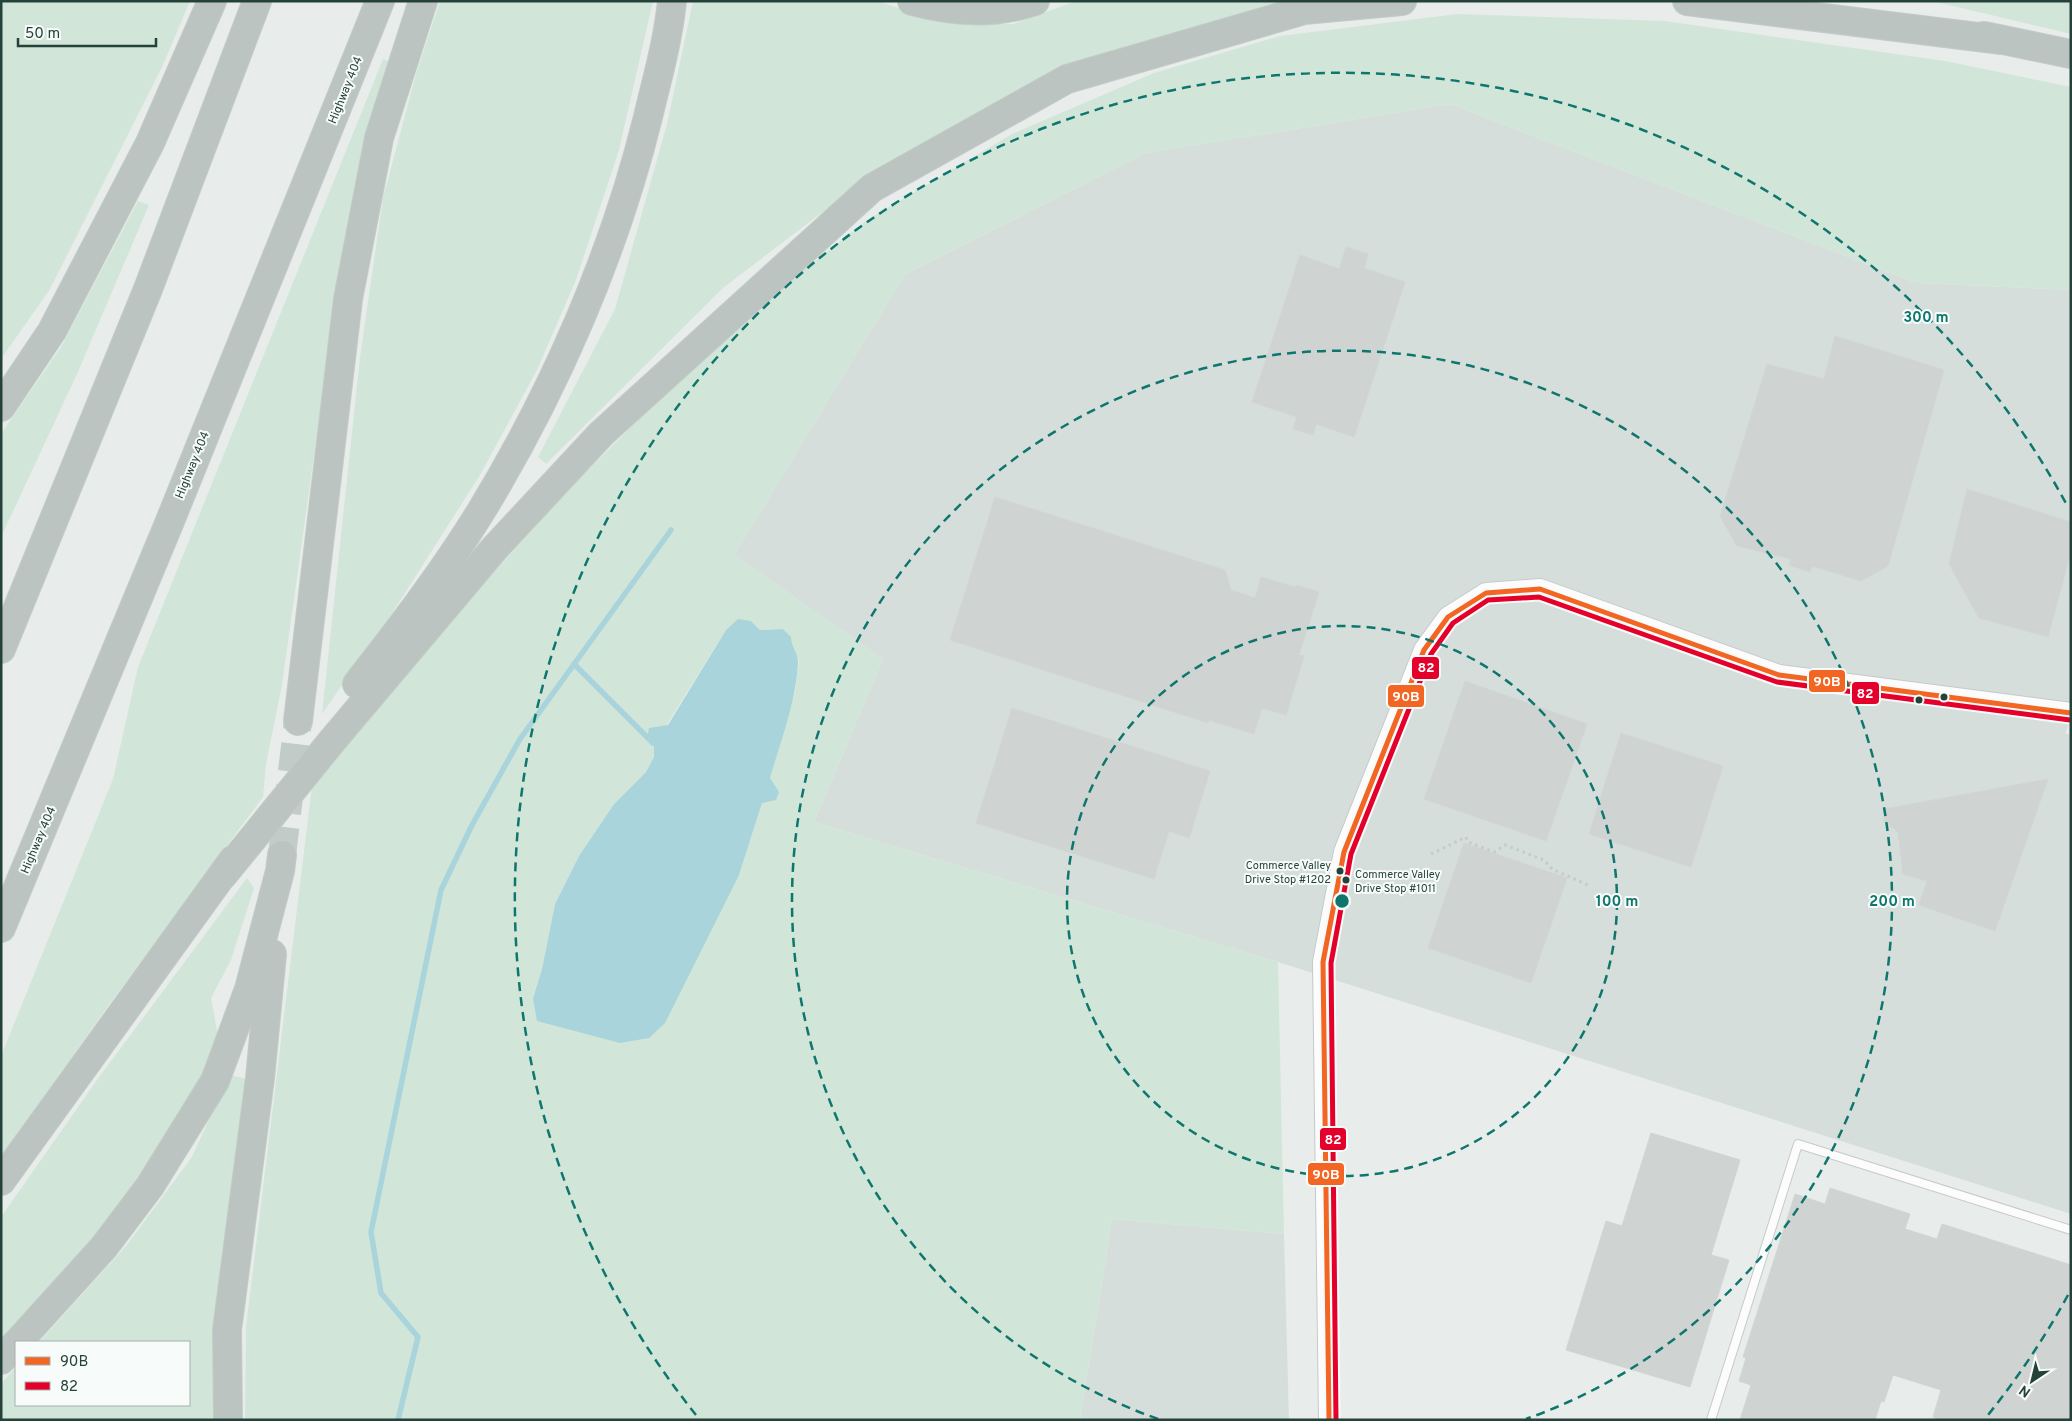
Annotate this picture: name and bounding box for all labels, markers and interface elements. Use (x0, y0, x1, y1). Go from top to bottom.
scale bar (18, 15, 155, 47)
text: 50 m (25, 25, 60, 44)
street label: Highway 404 (325, 54, 367, 126)
text: 300 m (1903, 309, 1949, 328)
street label: Highway 404 (172, 429, 214, 501)
line badge: 82 (1411, 656, 1440, 680)
text: 82 (1417, 660, 1435, 677)
line badge: 90B (1808, 669, 1846, 693)
text: 90B (1813, 674, 1841, 691)
line badge: 82 (1851, 681, 1880, 705)
line badge: 90B (1387, 684, 1425, 708)
text: 82 (1856, 686, 1874, 703)
text: 90B (1392, 689, 1420, 706)
unlabelled marker (1939, 692, 1949, 702)
unlabelled marker (1914, 695, 1924, 705)
street label: Highway 404 (18, 804, 60, 876)
place label: Commerce Valley Drive Stop #1202 (1245, 859, 1331, 887)
marker: Commerce Valley Drive Stop #1202 (1335, 866, 1345, 876)
place label: Commerce Valley Drive Stop #1011 (1355, 868, 1441, 896)
marker: Commerce Valley Drive Stop #1011 (1341, 875, 1351, 885)
centre of rings (1333, 892, 1351, 910)
text: 100 m (1596, 893, 1638, 912)
text: 200 m (1869, 893, 1915, 912)
line badge: 82 (1319, 1127, 1347, 1151)
text: 82 (1324, 1132, 1342, 1149)
line badge: 90B (1307, 1162, 1345, 1186)
text: 90B (1312, 1167, 1340, 1184)
legend (15, 1341, 190, 1406)
text: 90B (60, 1353, 88, 1372)
north arrow (2007, 1356, 2057, 1406)
text: 82 (60, 1378, 78, 1397)
text: N (2016, 1381, 2034, 1400)

